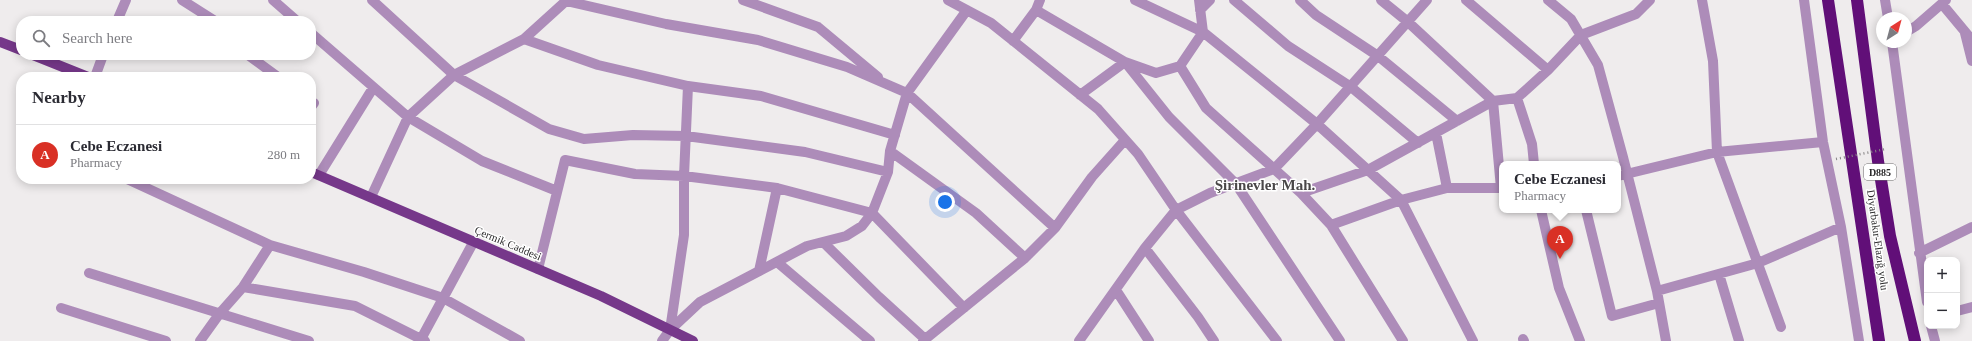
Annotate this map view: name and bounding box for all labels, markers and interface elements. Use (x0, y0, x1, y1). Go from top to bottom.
north arrow (1876, 12, 1912, 48)
search box (16, 16, 316, 60)
icon: search (30, 27, 52, 49)
text: Search here (62, 30, 132, 46)
text: Nearby (32, 88, 86, 107)
text: Cebe Eczanesi (70, 138, 162, 154)
text: A (40, 147, 50, 162)
text: 280 m (267, 147, 300, 162)
text: Pharmacy (70, 155, 122, 170)
popup (1499, 161, 1621, 213)
road number: D885 (1864, 164, 1896, 180)
text: Cebe Eczanesi (1514, 171, 1606, 187)
district label: Şirinevler Mah. (1215, 177, 1316, 193)
text: Pharmacy (1514, 188, 1566, 203)
street label: Diyarbakır-Elazığ yolu (1865, 189, 1891, 292)
your location (935, 192, 955, 212)
street label: Çermik Caddesi (473, 224, 543, 262)
pin: A (1547, 226, 1573, 259)
map controls (1924, 257, 1960, 329)
button: + (1924, 257, 1960, 293)
button: − (1924, 293, 1960, 329)

